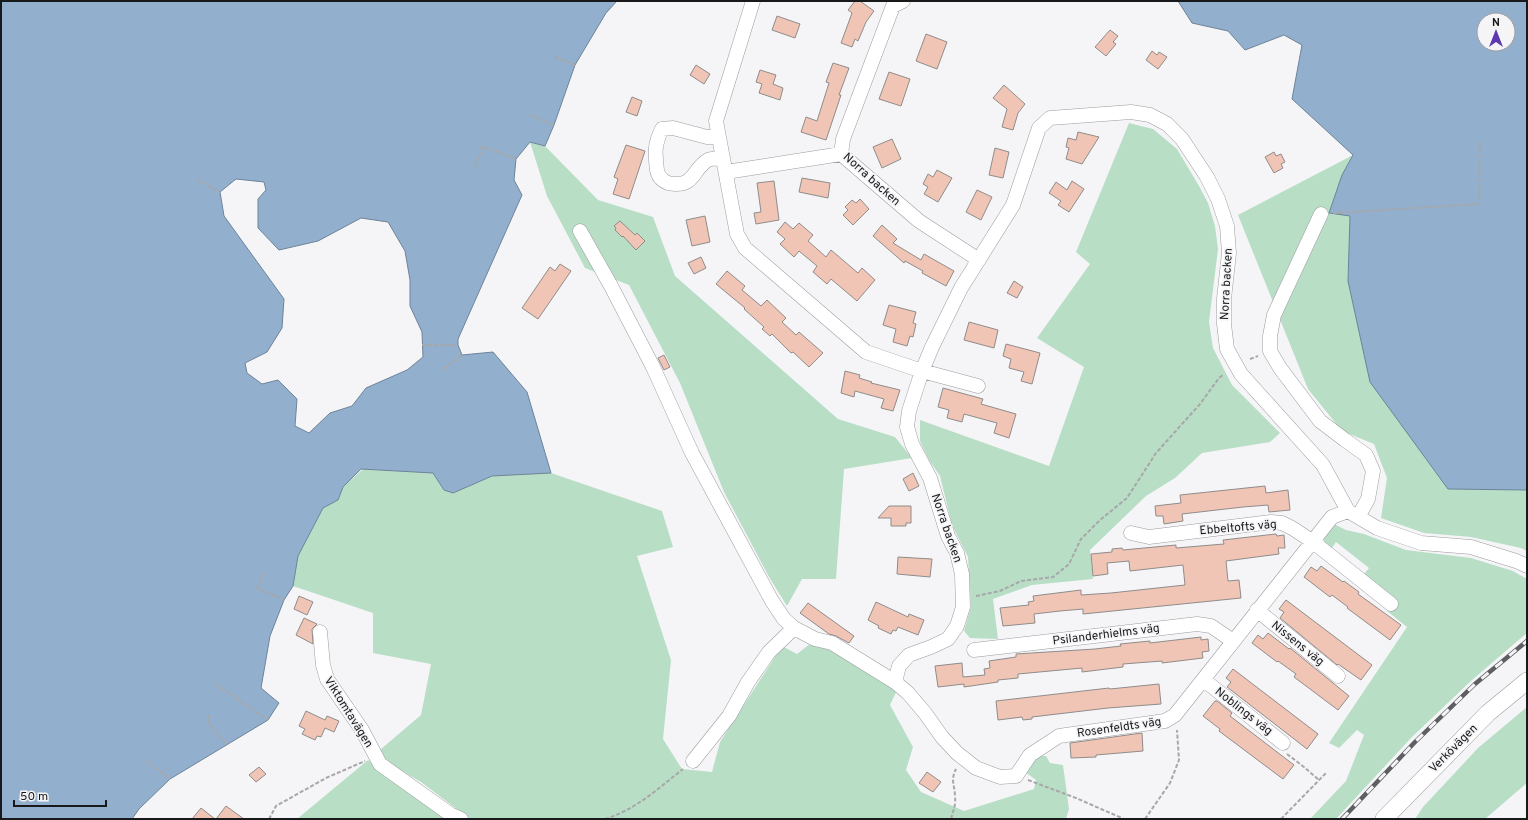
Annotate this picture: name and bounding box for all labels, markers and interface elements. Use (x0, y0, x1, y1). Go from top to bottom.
north arrow (1476, 12, 1516, 52)
text: N (1492, 16, 1500, 30)
street label: Norra backen (839, 150, 903, 210)
street label: Norra backen (1217, 248, 1237, 320)
street label: Norra backen (927, 492, 965, 565)
street label: Ebbeltofts väg (1199, 517, 1277, 539)
street label: Nissens väg (1268, 618, 1327, 670)
street label: Psilanderhielms väg (1052, 620, 1161, 649)
street label: Viktomtavägen (320, 674, 376, 751)
street label: Noblings väg (1211, 684, 1276, 739)
street label: Rosenfeldts väg (1076, 714, 1162, 742)
street label: Verkövägen (1426, 721, 1482, 777)
scale bar (14, 782, 106, 808)
text: 50 m (20, 789, 48, 805)

